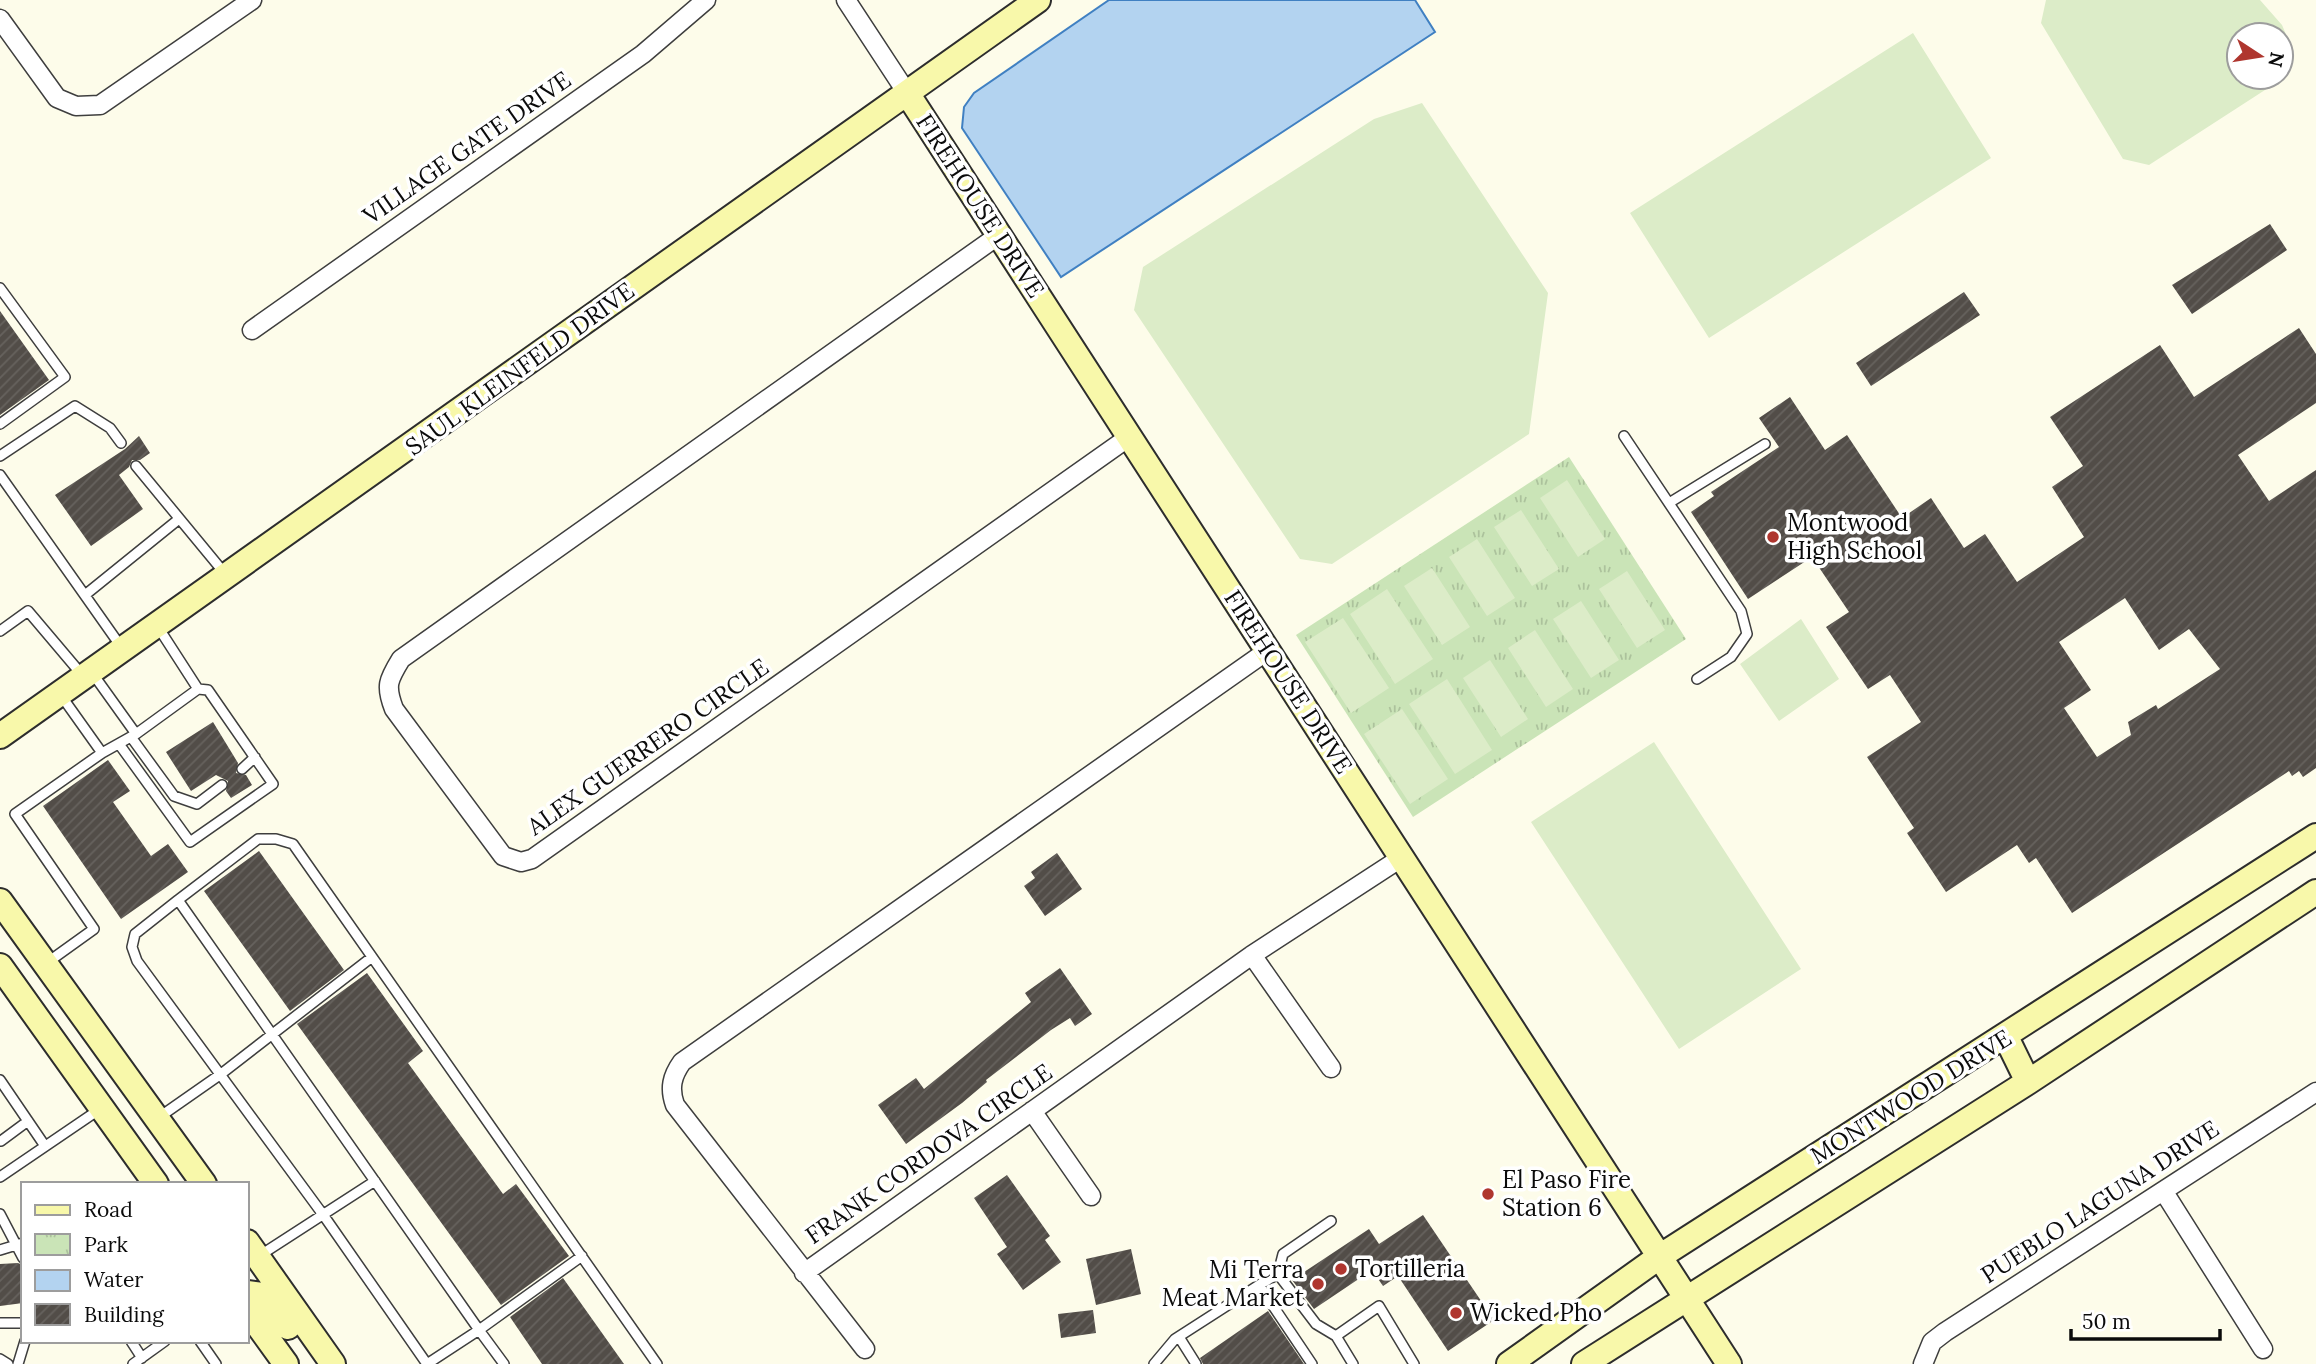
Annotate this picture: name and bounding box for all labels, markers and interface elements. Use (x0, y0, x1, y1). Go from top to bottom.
north arrow (2225, 21, 2295, 91)
text: N (2263, 50, 2290, 70)
street label: VILLAGE GATE DRIVE (356, 64, 577, 232)
street label: FIREHOUSE DRIVE (909, 108, 1051, 303)
street label: SAUL KLEINFELD DRIVE (399, 275, 640, 462)
place label: Montwood High School (1787, 507, 1922, 566)
marker: Montwood High School (1765, 529, 1781, 545)
street label: FIREHOUSE DRIVE (1217, 584, 1359, 779)
street label: ALEX GUERRERO CIRCLE (520, 651, 775, 842)
street label: MONTWOOD DRIVE (1804, 1022, 2017, 1171)
street label: FRANK CORDOVA CIRCLE (799, 1057, 1058, 1251)
street label: PUEBLO LAGUNA DRIVE (1975, 1113, 2225, 1290)
place label: El Paso Fire Station 6 (1502, 1164, 1631, 1223)
legend (21, 1182, 248, 1343)
marker: El Paso Fire Station 6 (1480, 1186, 1496, 1202)
text: Road (84, 1196, 133, 1223)
text: Park (84, 1231, 128, 1258)
place label: Tortilleria (1355, 1253, 1465, 1284)
place label: Mi Terra Meat Market (1162, 1254, 1305, 1313)
marker: Tortilleria (1333, 1261, 1349, 1277)
text: Water (84, 1266, 143, 1293)
marker: Mi Terra Meat Market (1310, 1276, 1326, 1292)
place label: Wicked Pho (1470, 1297, 1602, 1328)
scale bar (2071, 1298, 2220, 1342)
text: Building (84, 1301, 164, 1328)
marker: Wicked Pho (1448, 1305, 1464, 1321)
text: 50 m (2082, 1308, 2131, 1335)

